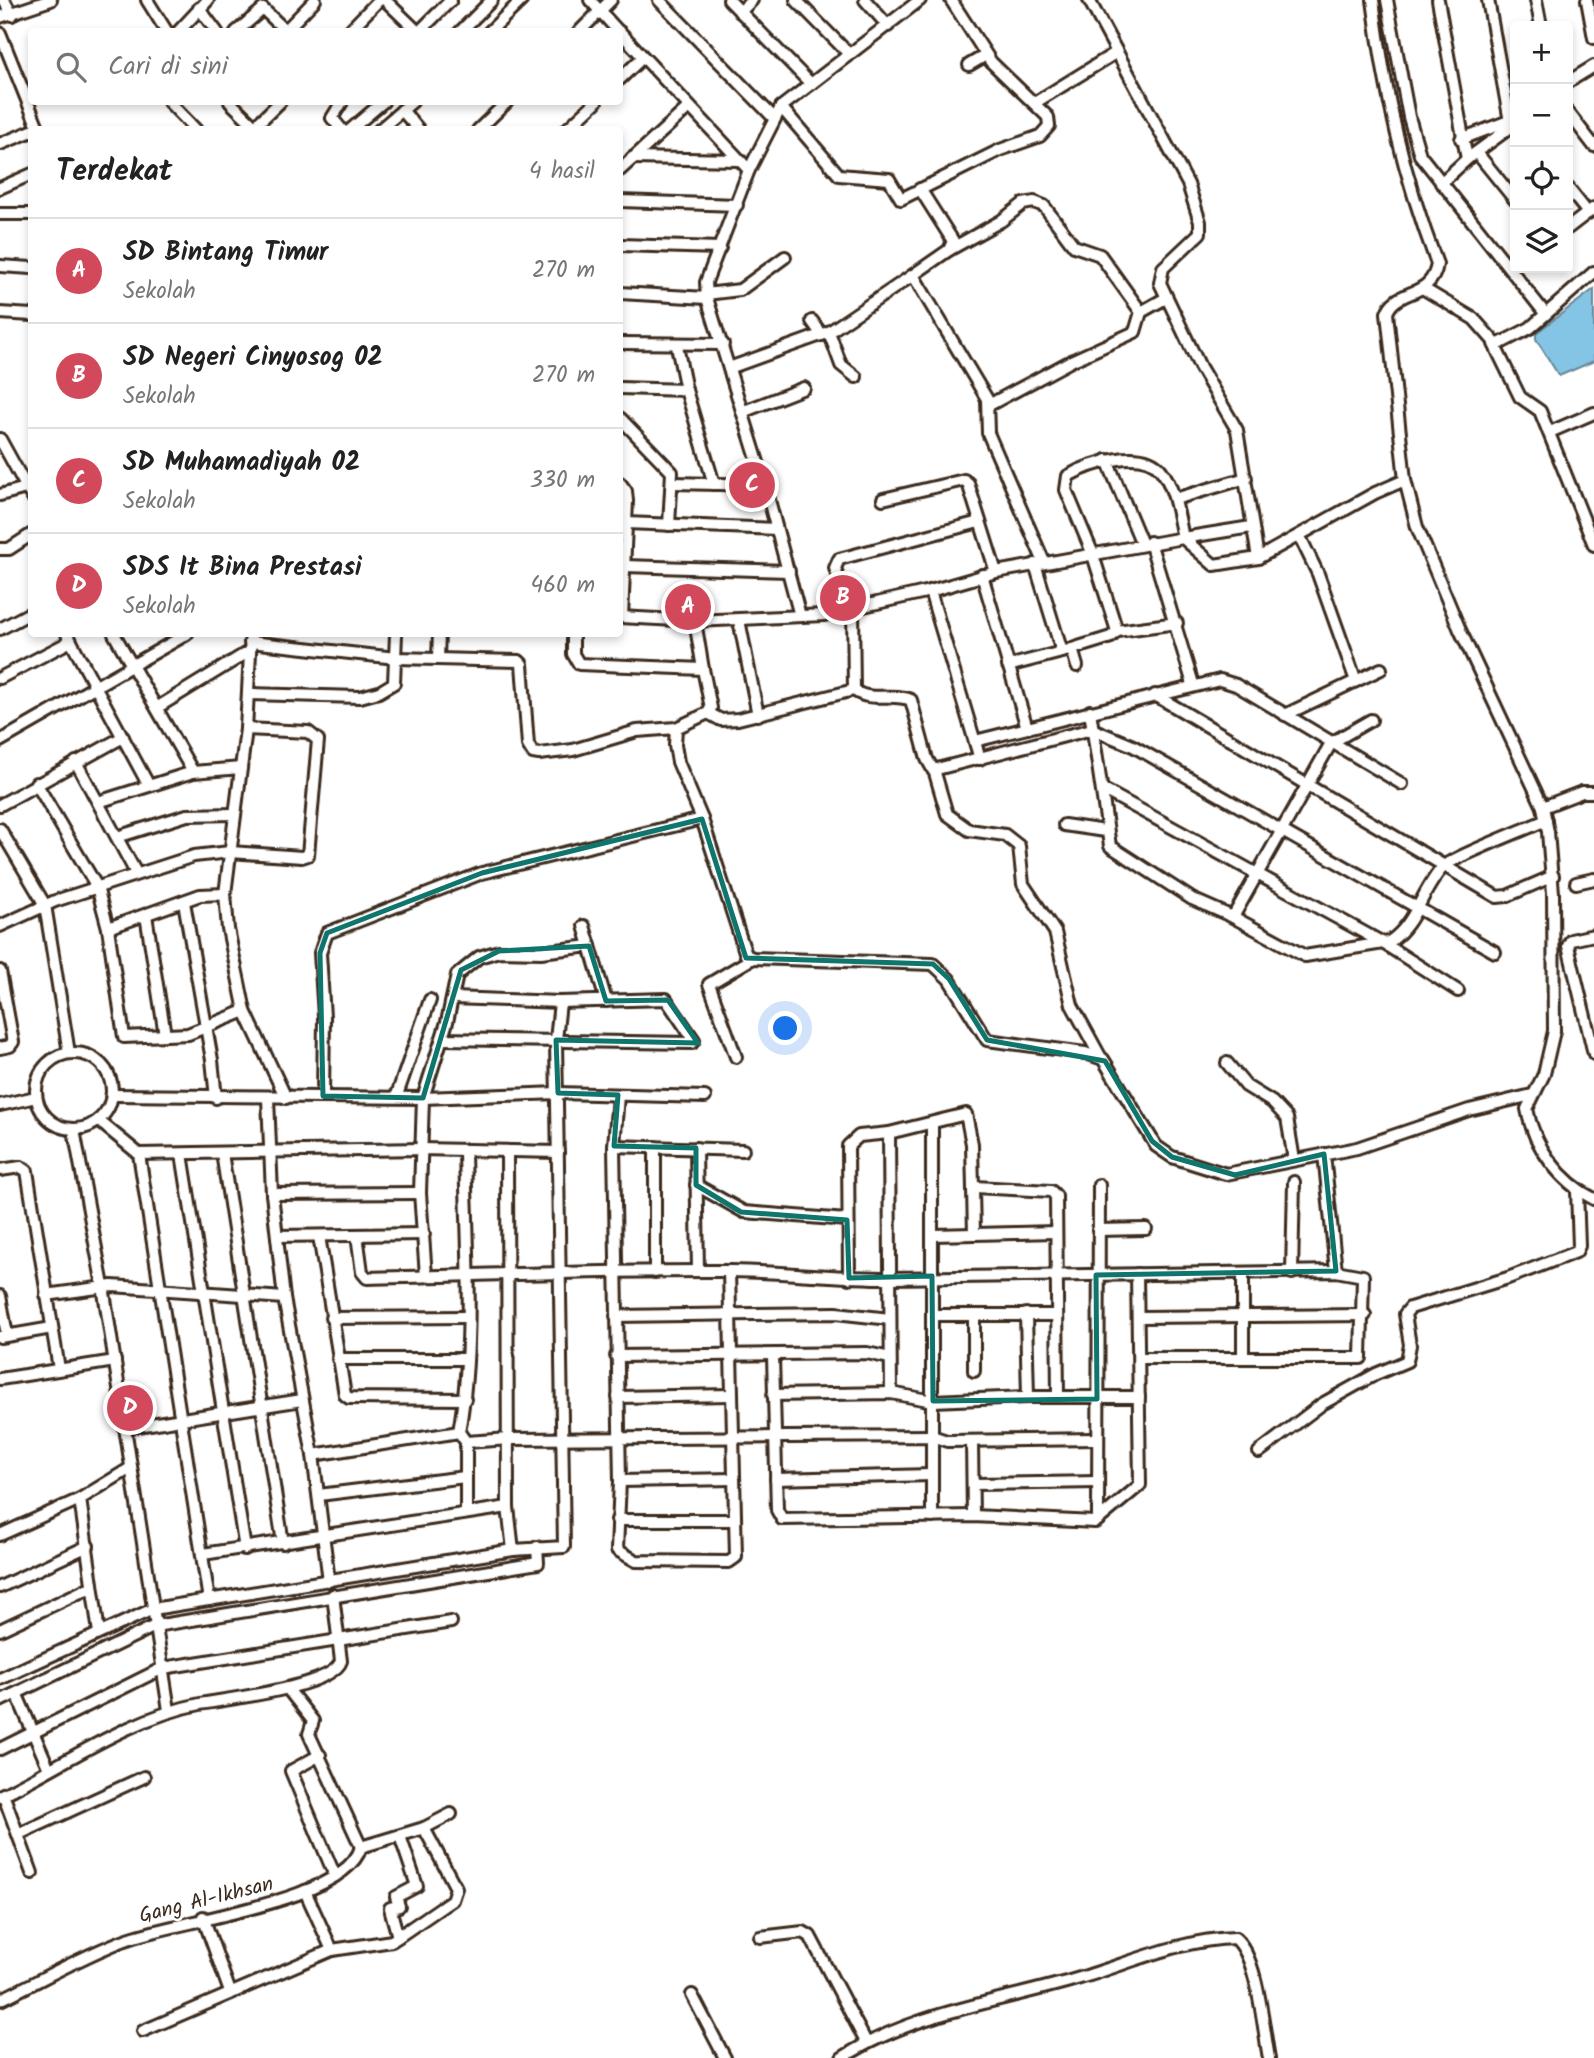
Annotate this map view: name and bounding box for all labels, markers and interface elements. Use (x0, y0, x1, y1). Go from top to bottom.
map controls (1510, 21, 1573, 273)
button: + (1510, 21, 1573, 84)
search box (28, 28, 623, 105)
text: Cari di sini (108, 46, 228, 88)
icon: search (52, 48, 90, 86)
button: − (1510, 84, 1573, 147)
button: locate (1510, 147, 1573, 210)
text: Terdekat (56, 148, 172, 196)
text: 4 hasil (529, 154, 595, 190)
button: layers (1510, 210, 1573, 273)
text: SD Bintang Timur (123, 232, 328, 274)
text: A (72, 253, 86, 289)
text: 270 m (532, 253, 595, 289)
text: Sekolah (123, 274, 196, 310)
text: SD Negeri Cinyosog 02 (123, 337, 383, 379)
text: B (72, 358, 86, 394)
text: 270 m (532, 358, 595, 394)
text: Sekolah (123, 379, 196, 415)
text: SD Muhamadiyah 02 (123, 442, 360, 484)
pin: C (729, 459, 775, 511)
text: C (72, 463, 86, 499)
text: 330 m (530, 463, 595, 499)
text: Sekolah (123, 484, 196, 520)
text: SDS It Bina Prestasi (123, 547, 362, 589)
text: D (71, 568, 87, 604)
text: 460 m (531, 568, 595, 604)
pin: B (820, 572, 866, 624)
pin: A (665, 581, 711, 633)
text: Sekolah (123, 589, 196, 625)
your location (768, 1011, 802, 1045)
pin: D (107, 1382, 153, 1434)
street label: Gang Al-Ikhsan (136, 1868, 277, 1933)

